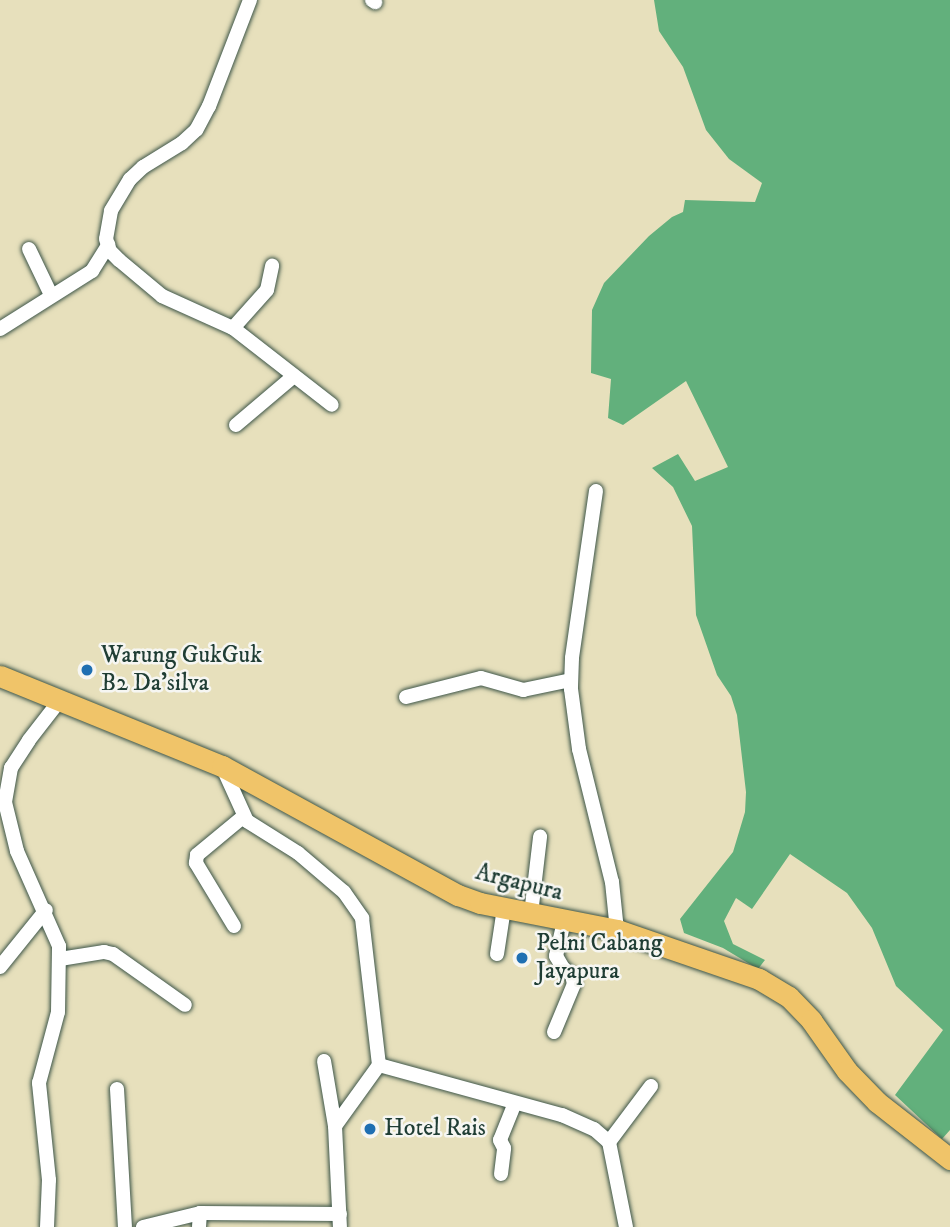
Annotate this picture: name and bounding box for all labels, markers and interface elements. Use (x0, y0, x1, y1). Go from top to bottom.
place label: Warung GukGuk B2 Da'silva (101, 642, 262, 698)
marker: Warung GukGuk B2 Da'silva (79, 662, 95, 678)
street label: Argapura (472, 858, 566, 908)
place label: Pelni Cabang Jayapura (536, 930, 662, 986)
marker: Pelni Cabang Jayapura (514, 950, 530, 966)
place label: Hotel Rais (384, 1115, 486, 1143)
marker: Hotel Rais (362, 1121, 378, 1137)

